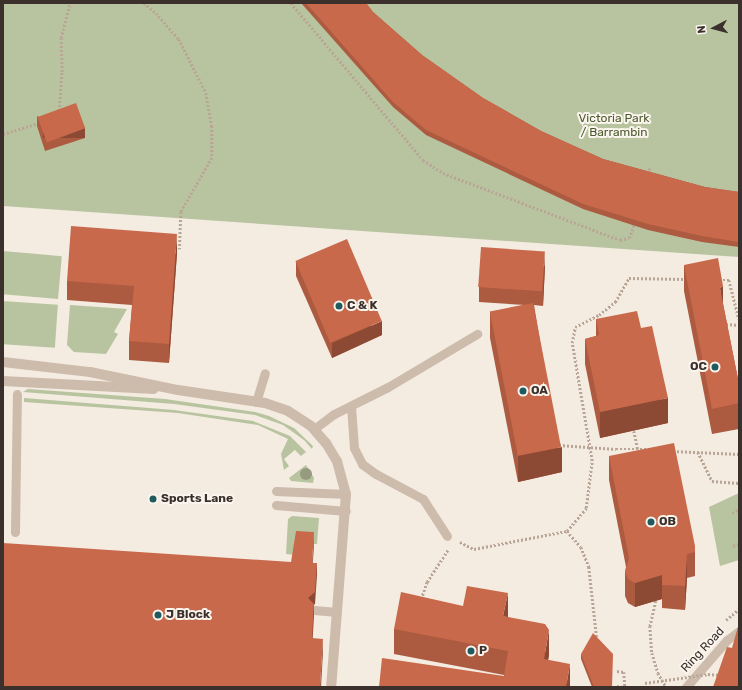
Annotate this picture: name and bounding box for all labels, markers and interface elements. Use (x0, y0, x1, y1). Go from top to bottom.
north arrow (694, 8, 734, 48)
text: N (695, 25, 708, 34)
park label: Victoria Park / Barrambin (579, 112, 649, 140)
place label: C & K (347, 299, 377, 313)
marker: C & K (334, 301, 344, 311)
place label: OC (690, 360, 707, 374)
marker: OC (710, 362, 720, 372)
place label: OA (531, 384, 548, 398)
marker: OA (518, 386, 528, 396)
place label: Sports Lane (161, 492, 233, 506)
marker: Sports Lane (148, 494, 158, 504)
place label: OB (659, 515, 676, 529)
marker: OB (646, 517, 656, 527)
place label: J Block (166, 608, 210, 622)
marker: J Block (153, 610, 163, 620)
street label: Ring Road (678, 624, 728, 676)
place label: P (479, 644, 487, 658)
marker: P (466, 646, 476, 656)

